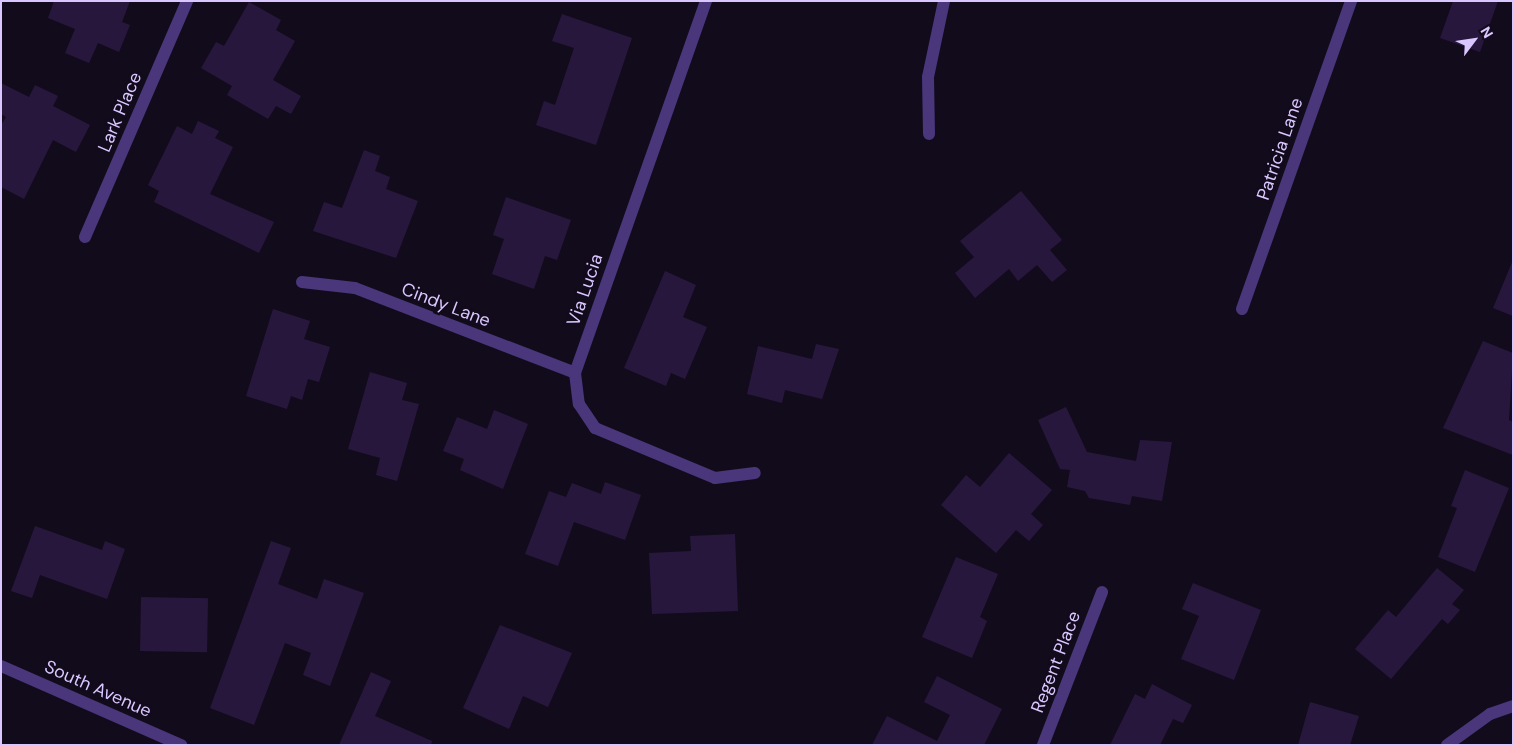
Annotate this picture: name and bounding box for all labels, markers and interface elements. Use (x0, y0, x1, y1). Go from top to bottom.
north arrow (1449, 15, 1499, 65)
text: N (1477, 23, 1497, 41)
street label: Lark Place (94, 69, 146, 155)
street label: Patricia Lane (1252, 95, 1308, 203)
street label: Via Lucia (563, 251, 607, 329)
street label: Cindy Lane (398, 278, 494, 332)
street label: Regent Place (1027, 608, 1085, 716)
street label: South Avenue (41, 656, 155, 722)

